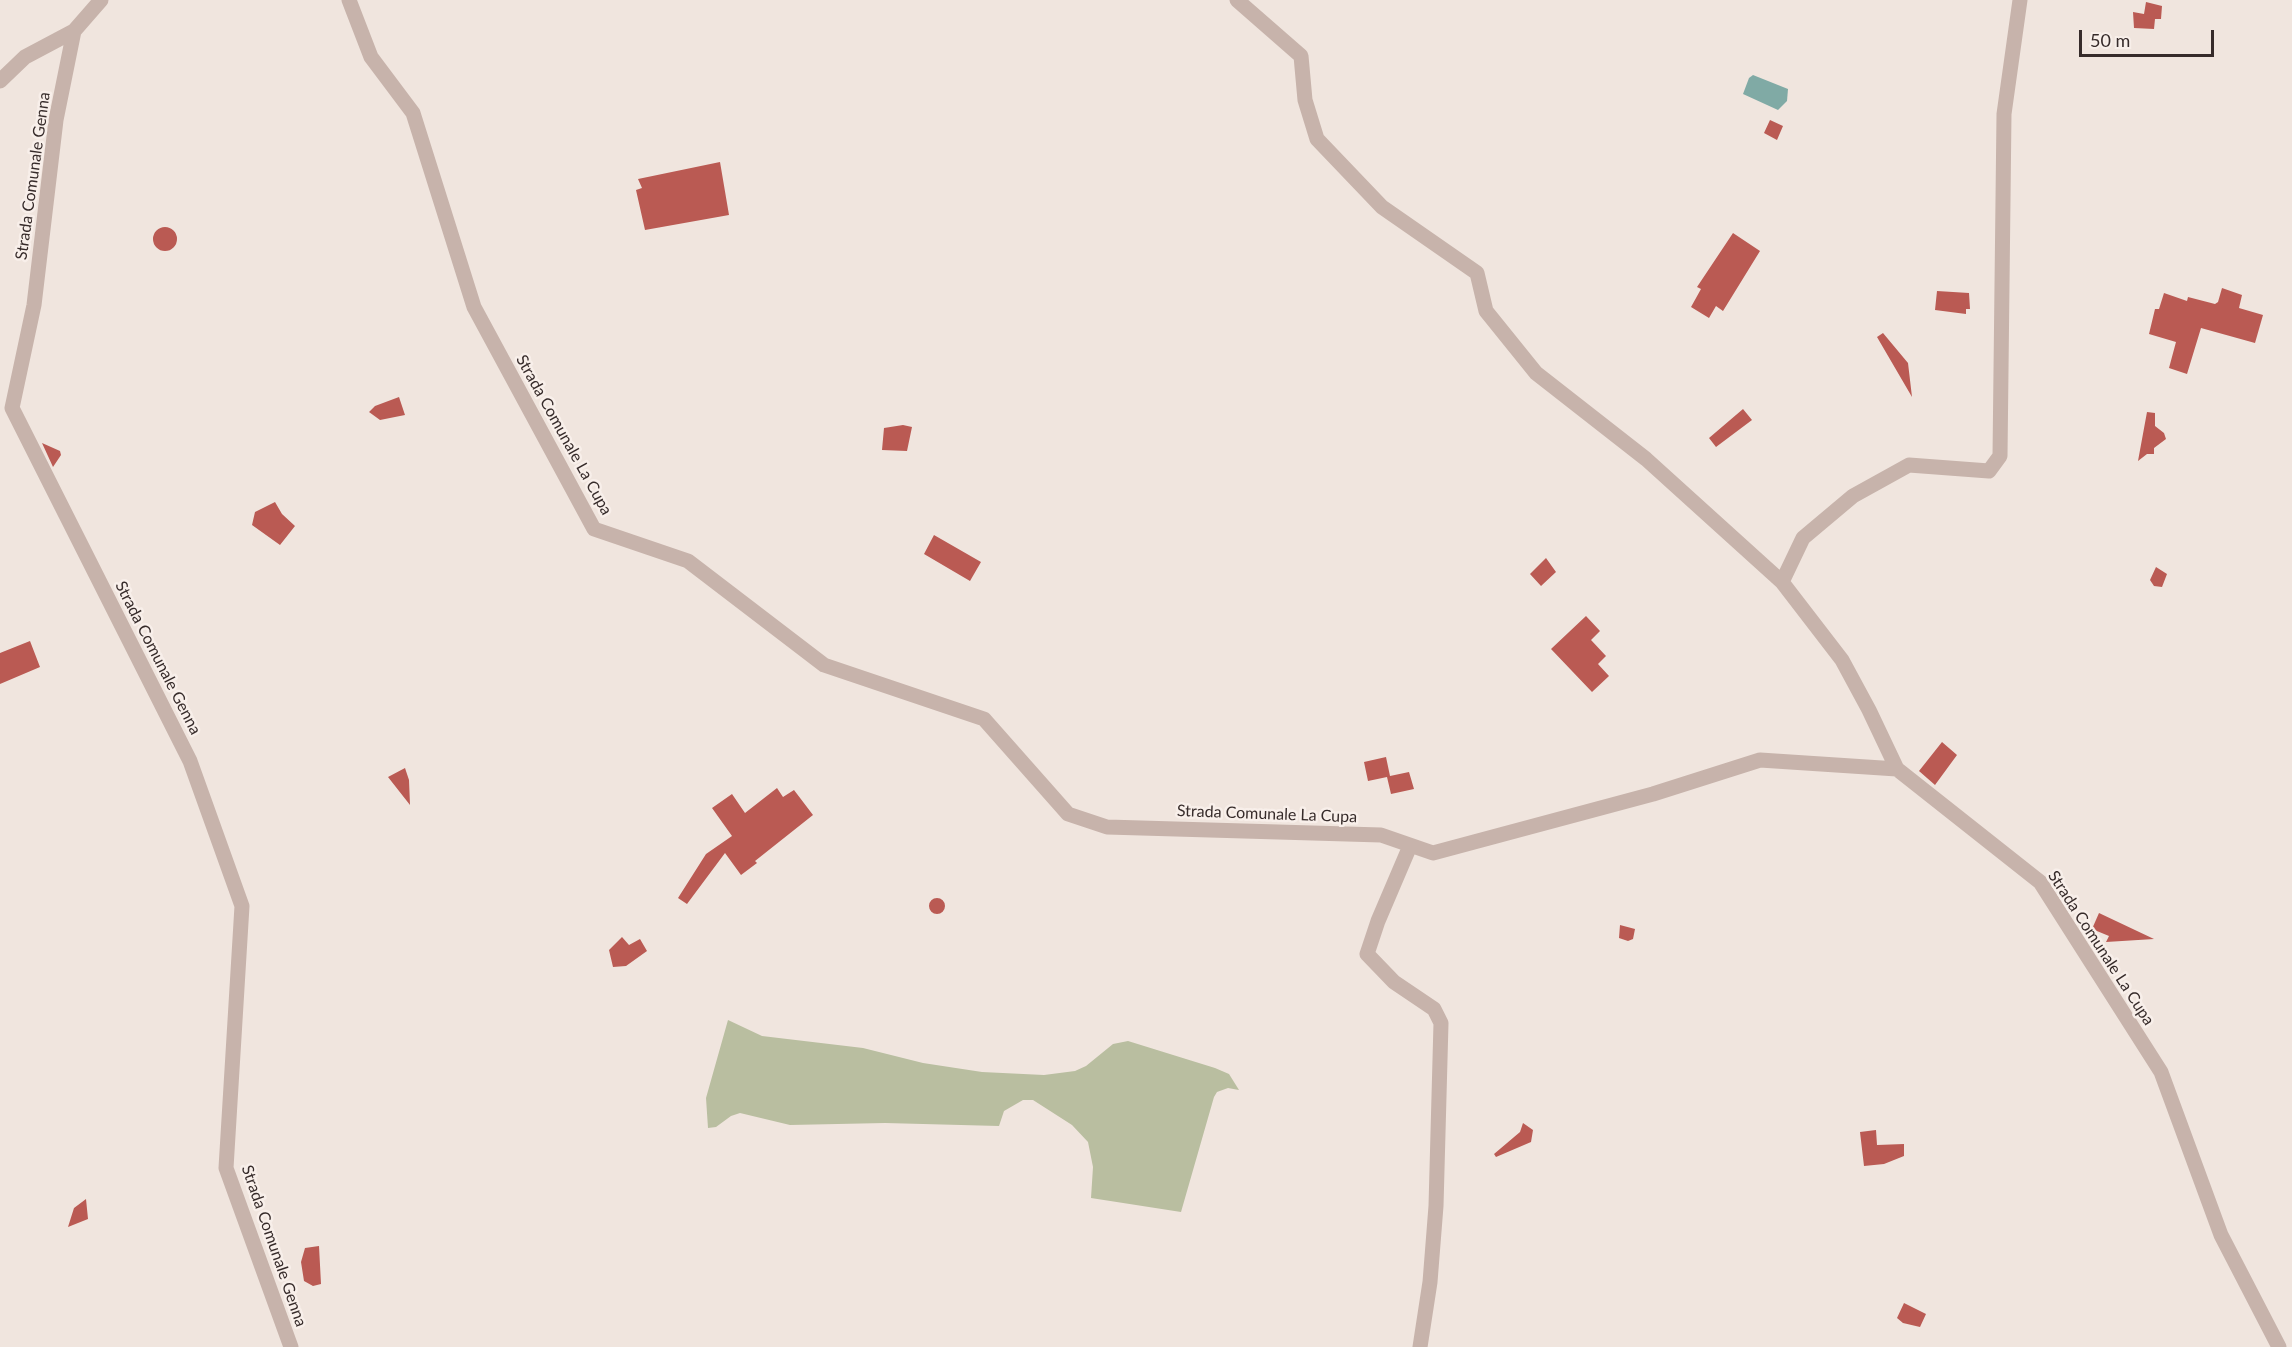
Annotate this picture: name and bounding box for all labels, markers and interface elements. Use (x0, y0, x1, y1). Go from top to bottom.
scale bar (2082, 18, 2217, 56)
text: 50 m (2090, 29, 2130, 51)
street label: Strada Comunale Genna (12, 91, 54, 261)
street label: Strada Comunale La Cupa (512, 352, 616, 518)
street label: Strada Comunale Genna (111, 578, 205, 738)
street label: Strada Comunale La Cupa (1177, 801, 1357, 827)
street label: Strada Comunale La Cupa (2044, 867, 2158, 1029)
street label: Strada Comunale Genna (237, 1163, 311, 1329)

